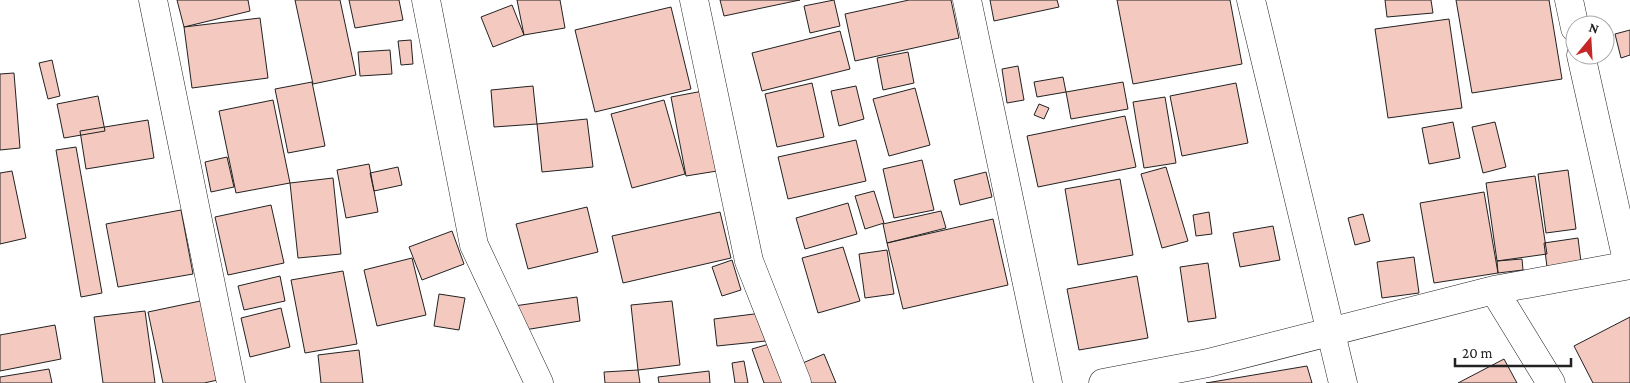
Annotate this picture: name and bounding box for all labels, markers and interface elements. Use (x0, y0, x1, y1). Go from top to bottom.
north arrow (1565, 15, 1615, 65)
text: N (1587, 19, 1601, 37)
scale bar (1455, 336, 1571, 368)
text: 20 m (1462, 345, 1493, 361)

